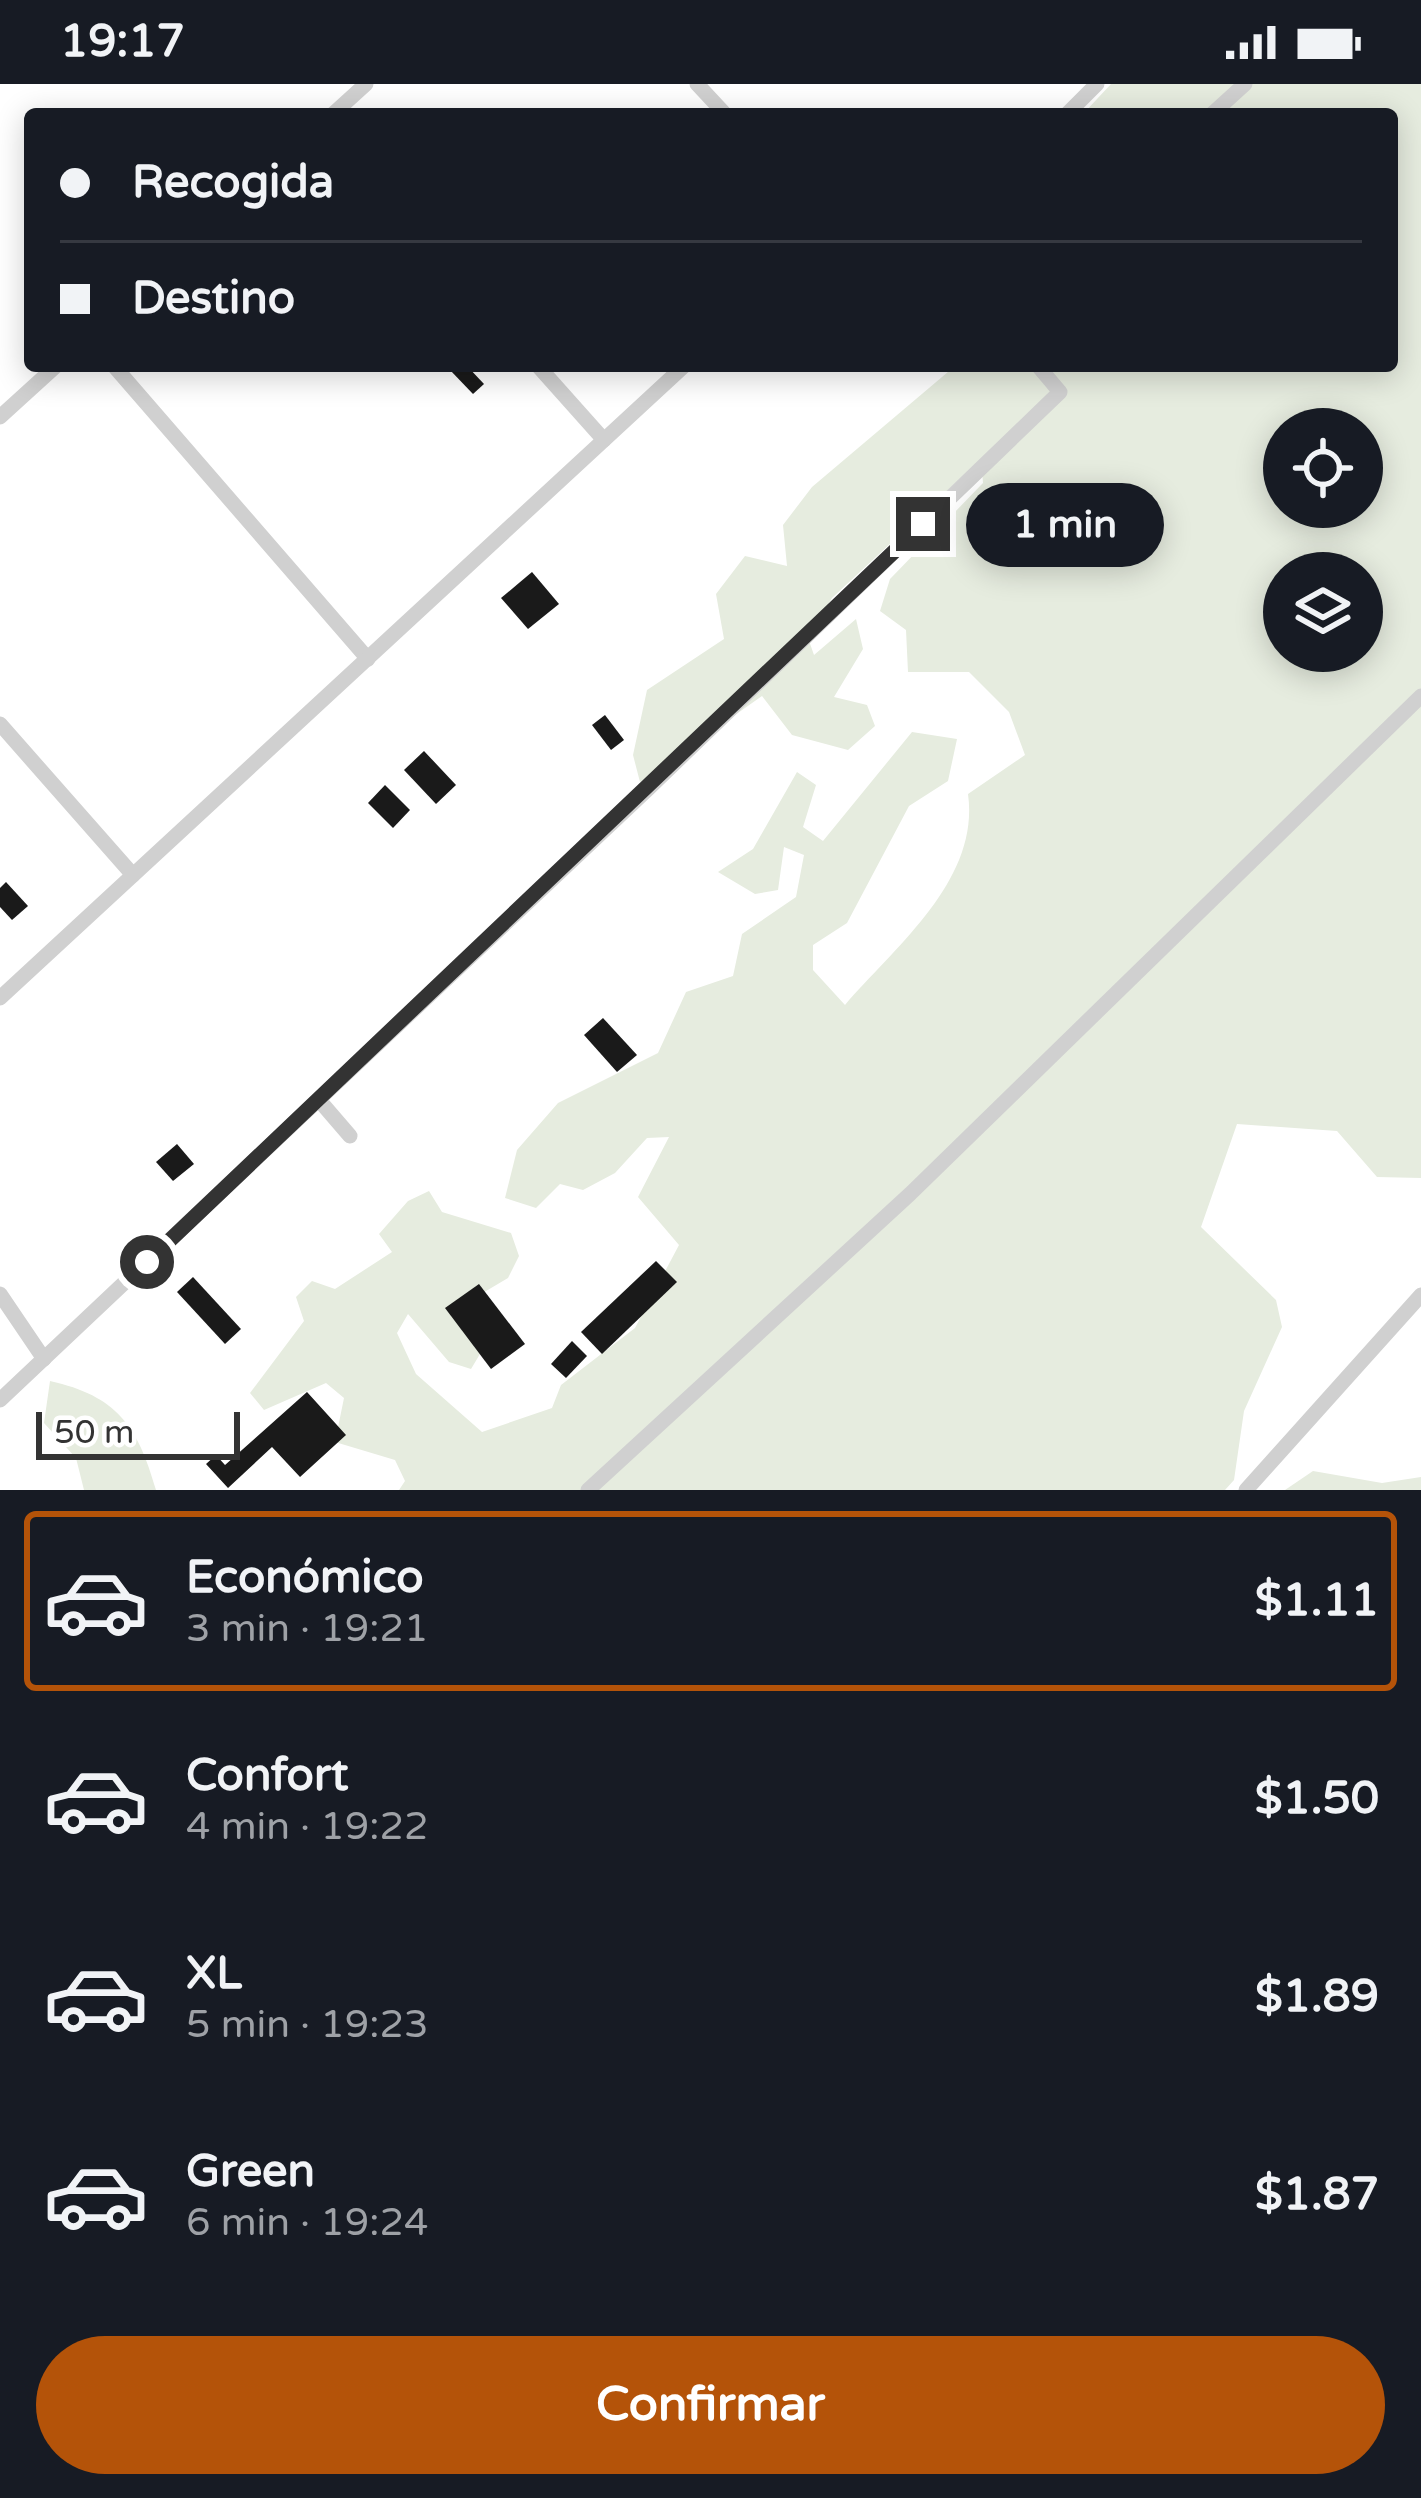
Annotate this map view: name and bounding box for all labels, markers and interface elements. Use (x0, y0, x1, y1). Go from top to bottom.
text: 19:17 (60, 15, 185, 69)
text: Recogida (132, 156, 334, 210)
text: Destino (132, 272, 295, 326)
map controls (1263, 408, 1383, 672)
button: locate (1263, 408, 1383, 528)
callout: 1 min (965, 482, 1163, 566)
route end (896, 497, 950, 551)
text: 1 min (1013, 501, 1117, 548)
button: layers (1263, 552, 1383, 672)
route start (120, 1235, 174, 1289)
scale bar (36, 1406, 240, 1459)
text: 50 m (54, 1413, 134, 1452)
icon: car (42, 1547, 150, 1655)
text: Económico (186, 1551, 424, 1605)
text: $1.11 (1255, 1574, 1379, 1628)
text: 3 min · 19:21 (186, 1605, 428, 1652)
icon: car (42, 1745, 150, 1853)
text: Confort (186, 1749, 348, 1803)
text: $1.50 (1255, 1772, 1379, 1826)
text: 4 min · 19:22 (186, 1803, 428, 1850)
icon: car (42, 1943, 150, 2051)
text: XL (186, 1947, 242, 2001)
text: $1.89 (1255, 1970, 1379, 2024)
text: 5 min · 19:23 (186, 2001, 428, 2048)
icon: car (42, 2141, 150, 2249)
text: Green (186, 2145, 315, 2199)
text: $1.87 (1255, 2168, 1379, 2222)
text: 6 min · 19:24 (186, 2199, 428, 2246)
button: Confirmar (36, 2336, 1385, 2474)

